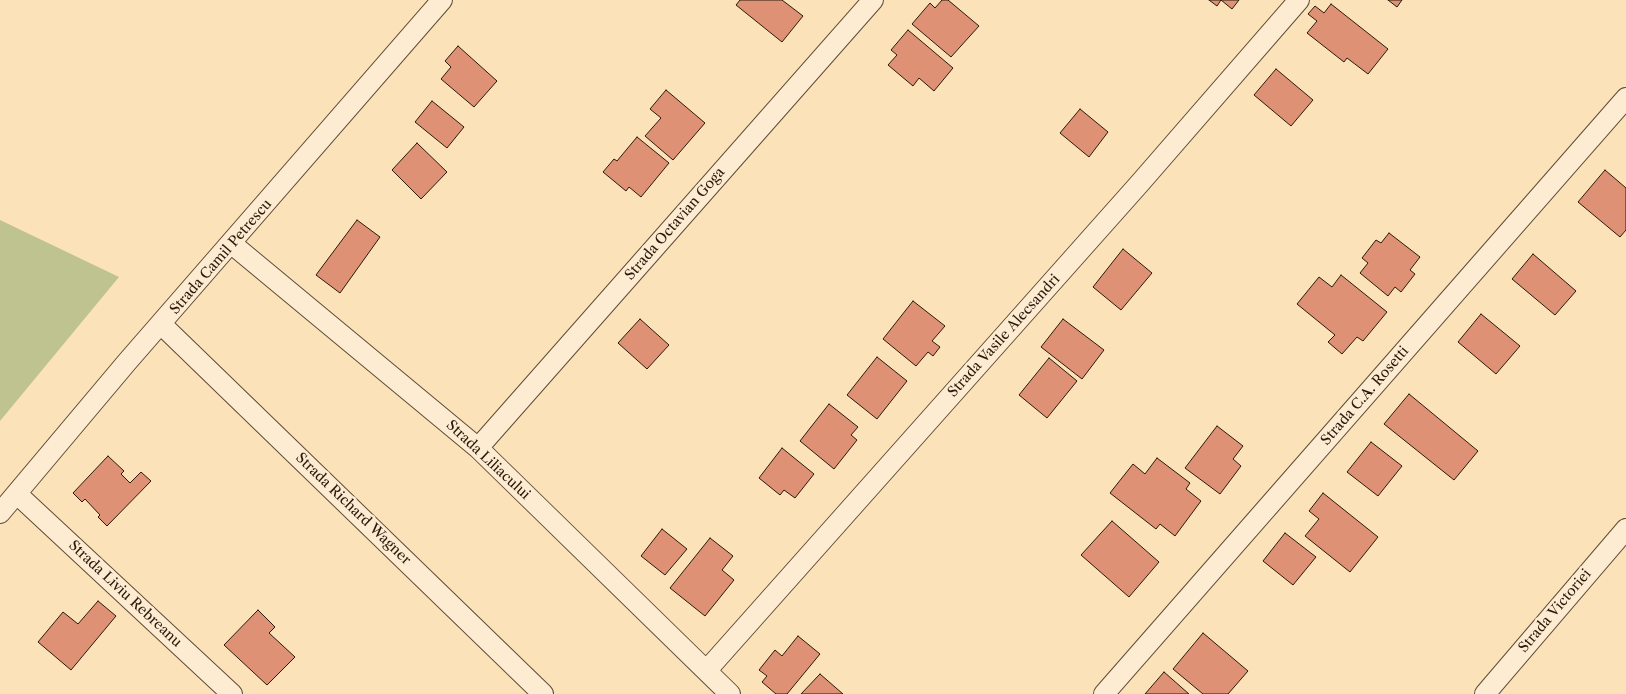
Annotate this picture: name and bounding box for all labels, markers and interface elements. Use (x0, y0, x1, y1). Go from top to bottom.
street label: Strada Octavian Goga (622, 164, 728, 284)
street label: Strada Camil Petrescu (166, 196, 276, 318)
street label: Strada Vasile Alecsandri (945, 271, 1063, 401)
street label: Strada C.A. Rosetti (1318, 343, 1412, 449)
street label: Strada Liliacului (443, 417, 533, 503)
street label: Strada Richard Wagner (292, 450, 414, 568)
street label: Strada Liviu Rebreanu (65, 537, 185, 651)
street label: Strada Victoriei (1515, 566, 1595, 656)

